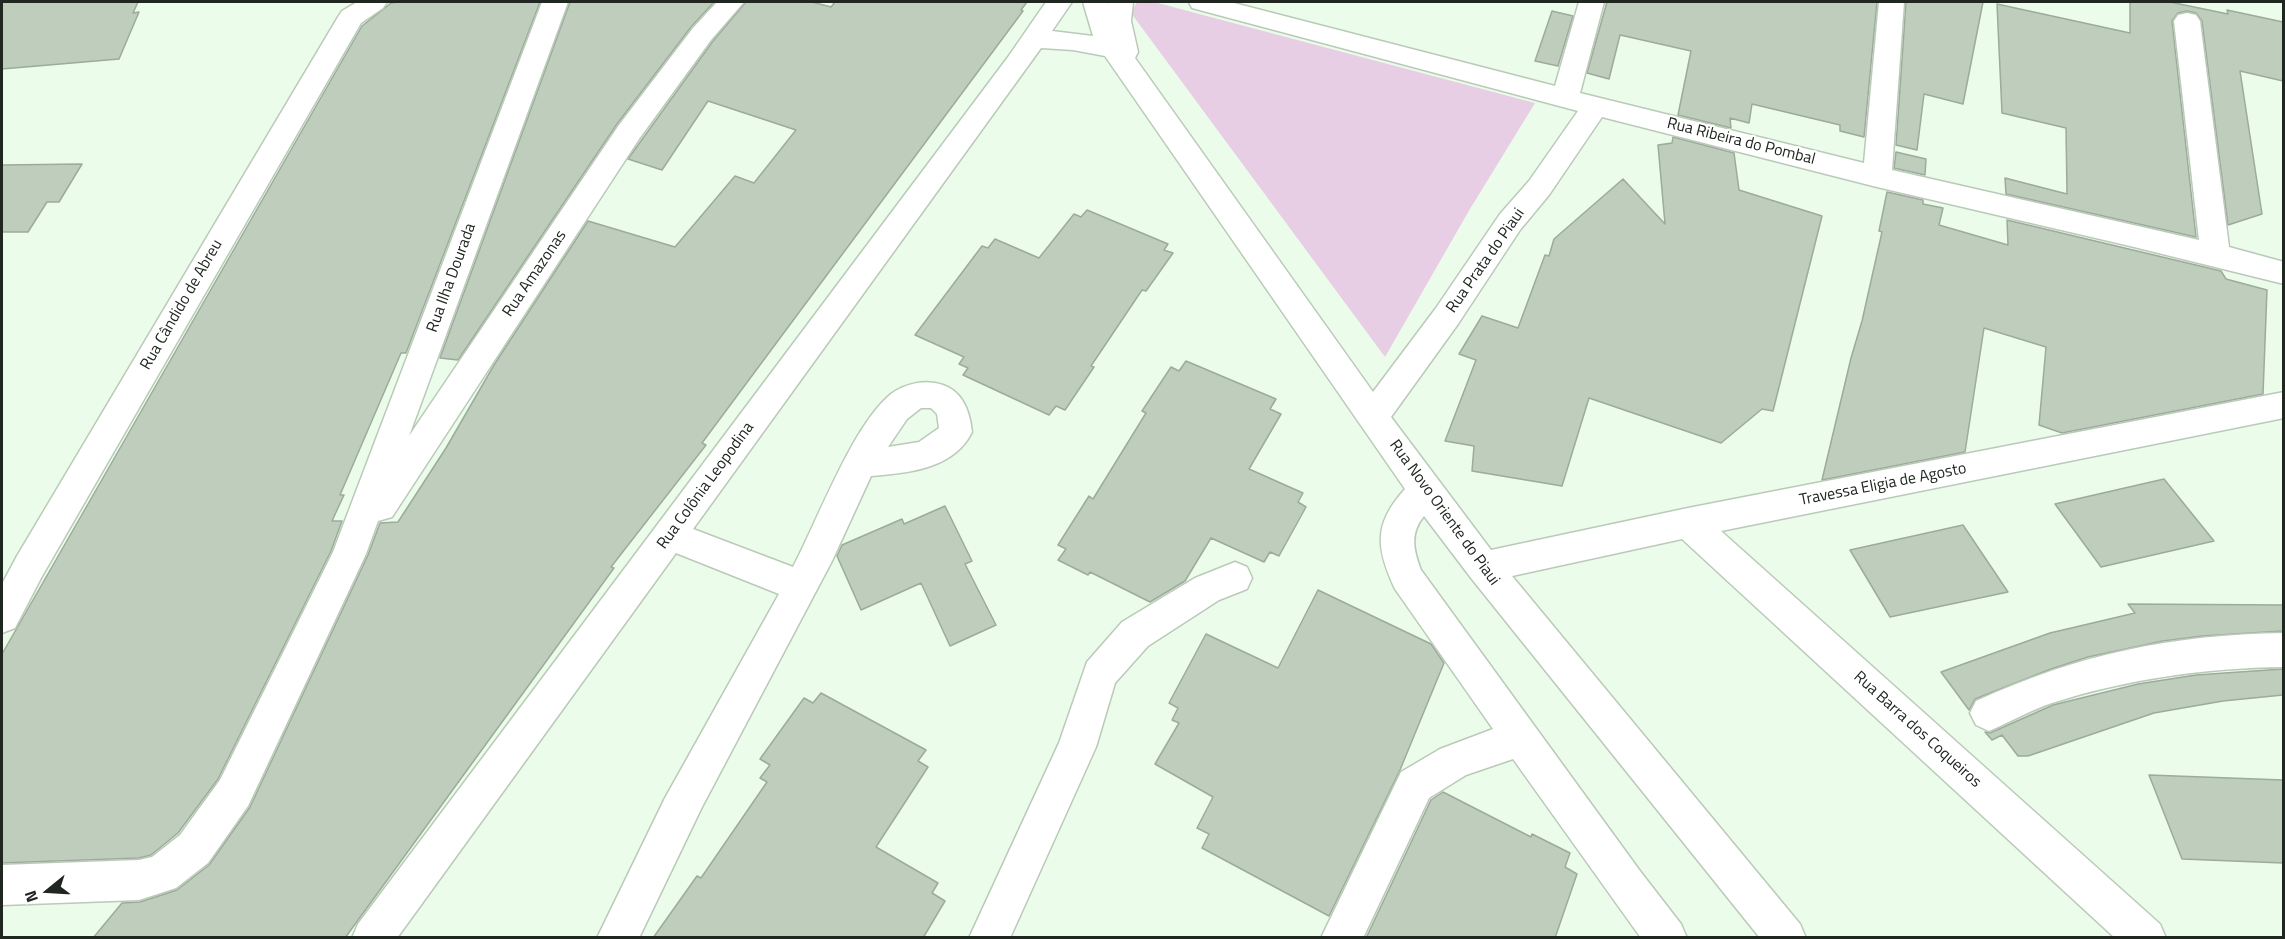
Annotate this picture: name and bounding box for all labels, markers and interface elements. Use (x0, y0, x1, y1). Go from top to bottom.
street label: Rua Ribeira do Pombal (1665, 114, 1817, 170)
street label: Rua Prata do Piaui (1443, 205, 1529, 317)
street label: Rua Ilha Dourada (423, 221, 481, 335)
street label: Rua Amazonas (499, 227, 571, 321)
street label: Rua Cândido de Abreu (137, 236, 227, 374)
street label: Rua Colônia Leopodina (654, 419, 758, 553)
street label: Rua Novo Oriente do Piaui (1385, 436, 1503, 590)
street label: Travessa Eligia de Agosto (1798, 459, 1968, 511)
street label: Rua Barra dos Coqueiros (1849, 668, 1985, 792)
north arrow (18, 861, 78, 921)
text: N (18, 888, 44, 906)

